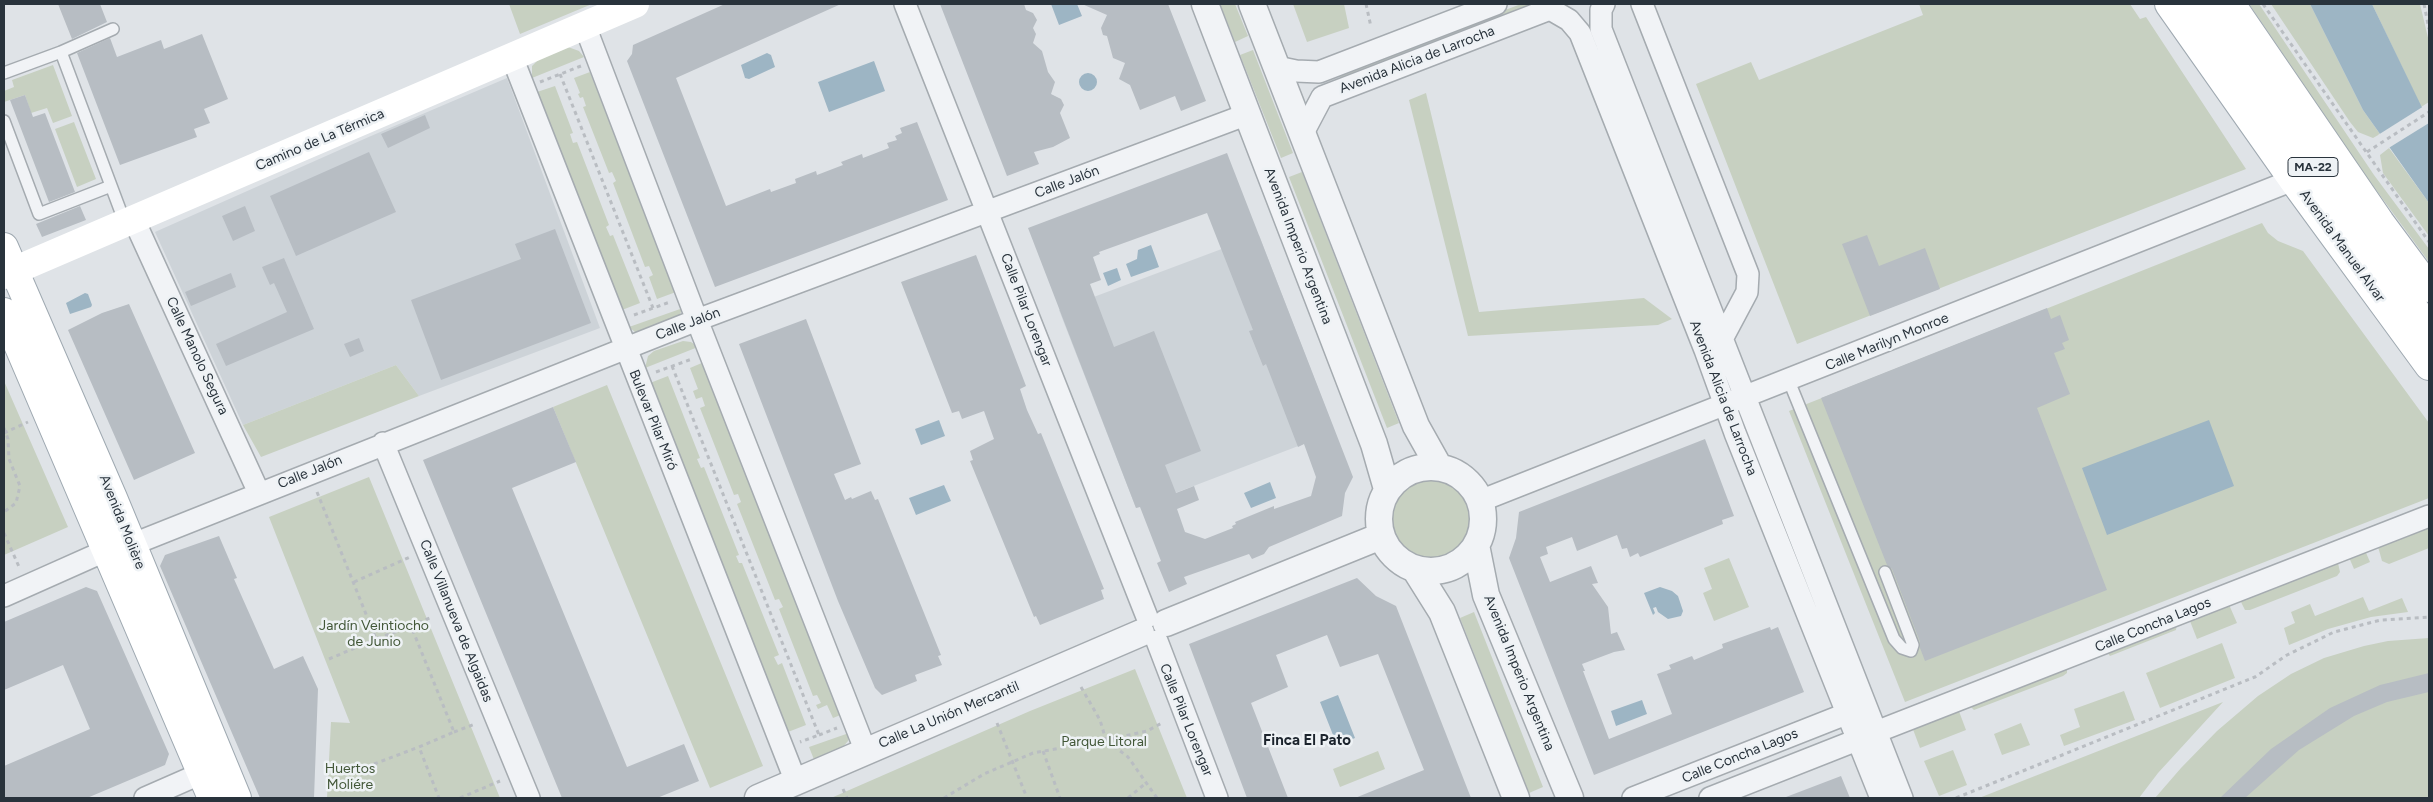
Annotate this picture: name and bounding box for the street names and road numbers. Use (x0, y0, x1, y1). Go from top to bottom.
street label: Avenida Alicia de Larrocha (1337, 23, 1497, 97)
street label: Camino de La Térmica (253, 105, 387, 175)
road number: MA-22 (2288, 158, 2338, 176)
street label: Calle Jalón (1032, 162, 1102, 202)
street label: Avenida Imperio Argentina (1260, 165, 1336, 327)
street label: Avenida Manuel Alvar (2296, 187, 2388, 305)
street label: Calle Pilar Lorengar (997, 251, 1055, 369)
street label: Calle Manolo Segura (162, 294, 232, 418)
street label: Calle Jalón (653, 304, 723, 344)
street label: Calle Marilyn Monroe (1823, 310, 1951, 374)
street label: Avenida Alicia de Larrocha (1686, 318, 1760, 478)
street label: Bulevar Pilar Miró (625, 367, 681, 473)
street label: Calle Jalón (275, 452, 345, 492)
street label: Avenida Molière (95, 472, 149, 572)
street label: Calle Villanueva de Algaidas (416, 537, 496, 705)
street label: Avenida Imperio Argentina (1480, 593, 1558, 753)
street label: Calle Concha Lagos (2092, 594, 2214, 656)
street label: Calle Pilar Lorengar (1156, 661, 1216, 779)
street label: Calle La Unión Mercantil (876, 678, 1022, 752)
street label: Calle Concha Lagos (1679, 725, 1801, 787)

